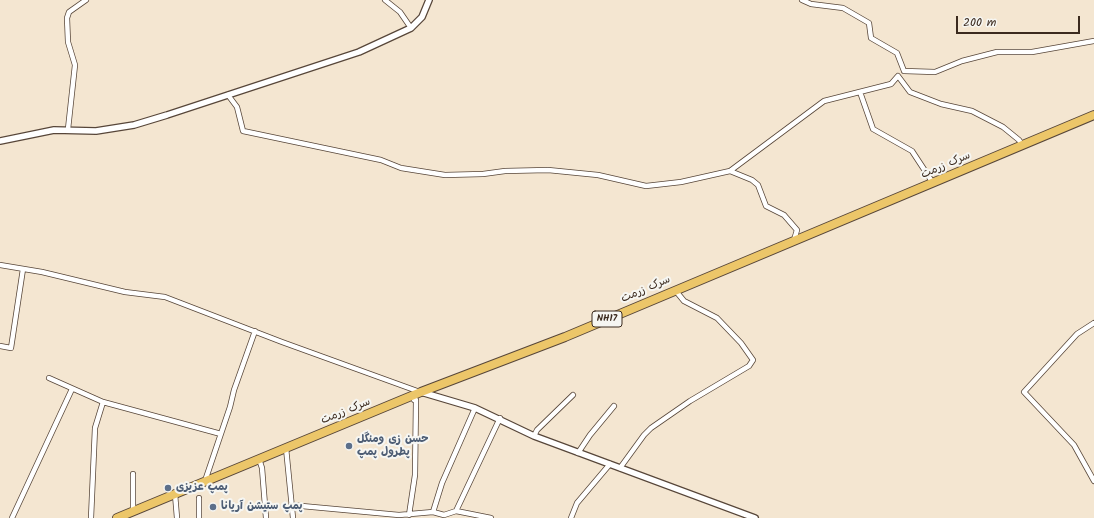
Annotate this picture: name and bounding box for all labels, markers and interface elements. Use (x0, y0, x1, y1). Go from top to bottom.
scale bar (958, 8, 1082, 34)
text: 200 m (963, 13, 996, 32)
street label: سرک زرمت (919, 150, 973, 182)
street label: سرک زرمت (619, 274, 673, 306)
road number: NH17 (592, 311, 622, 327)
street label: سرک زرمت (319, 396, 373, 428)
place label: حسن زی ومنگل پطرول پمپ (357, 433, 429, 459)
marker: حسن زی ومنگل پطرول پمپ (344, 441, 354, 451)
place label: پمپ عزیزی (176, 481, 228, 495)
marker: پمپ عزیزی (163, 483, 173, 493)
place label: پمپ ستیشن آریانا (221, 500, 302, 514)
marker: پمپ ستیشن آریانا (208, 502, 218, 512)

